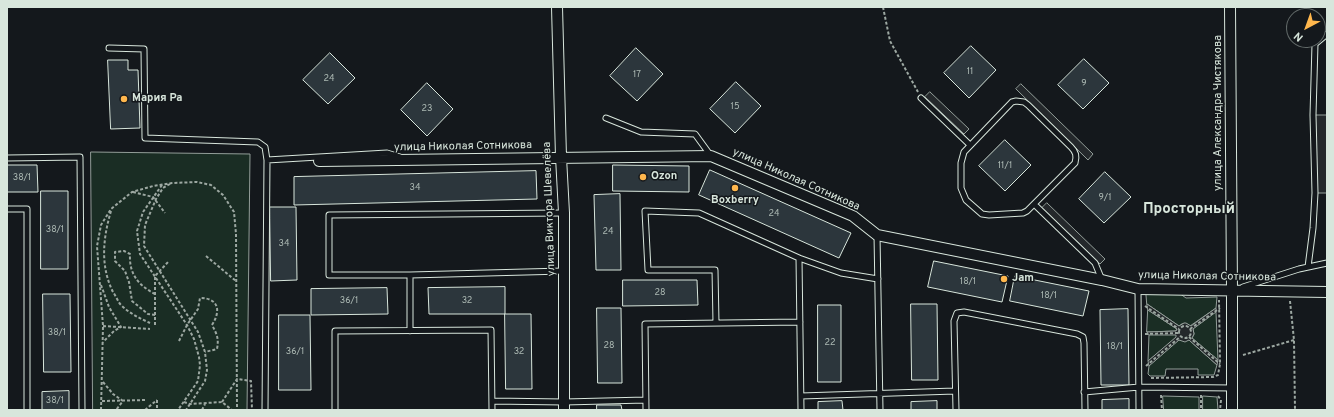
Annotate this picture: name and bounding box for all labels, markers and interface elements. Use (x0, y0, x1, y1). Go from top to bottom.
north arrow (1286, 8, 1326, 48)
text: N (1291, 28, 1306, 44)
street label: улица Александра Чистякова (1212, 35, 1226, 191)
house number: 11 (967, 67, 973, 77)
house number: 17 (633, 70, 641, 80)
house number: 24 (323, 74, 335, 84)
house number: 9 (1081, 79, 1087, 89)
place label: Мария Ра (132, 92, 182, 106)
marker: Мария Ра (119, 94, 129, 104)
house number: 15 (731, 102, 739, 112)
house number: 23 (422, 104, 432, 114)
street label: улица Николая Сотникова (394, 139, 532, 155)
street label: улица Виктора Шевелёва (541, 142, 559, 276)
street label: улица Николая Сотникова (730, 146, 862, 214)
house number: 11/1 (998, 161, 1012, 171)
place label: Ozon (651, 170, 677, 184)
marker: Ozon (638, 172, 648, 182)
house number: 38/1 (13, 173, 31, 183)
house number: 34 (409, 183, 421, 193)
marker: Boxberry (730, 183, 740, 193)
house number: 9/1 (1098, 193, 1112, 203)
place label: Boxberry (711, 194, 759, 208)
district label: Просторный (1143, 201, 1235, 219)
house number: 24 (768, 209, 780, 219)
house number: 38/1 (46, 225, 64, 235)
house number: 24 (602, 227, 614, 237)
house number: 34 (278, 239, 290, 249)
street label: улица Николая Сотникова (1138, 269, 1276, 285)
place label: Jam (1012, 272, 1034, 286)
marker: Jam (999, 274, 1009, 284)
house number: 18/1 (960, 277, 976, 287)
house number: 28 (654, 288, 666, 298)
house number: 18/1 (1041, 291, 1057, 301)
house number: 36/1 (340, 296, 358, 306)
house number: 32 (462, 296, 472, 306)
house number: 38/1 (48, 328, 66, 338)
house number: 22 (824, 338, 836, 348)
house number: 28 (603, 341, 615, 351)
house number: 18/1 (1107, 342, 1123, 352)
house number: 36/1 (286, 347, 304, 357)
house number: 32 (514, 347, 524, 357)
house number: 38/1 (46, 396, 64, 406)

